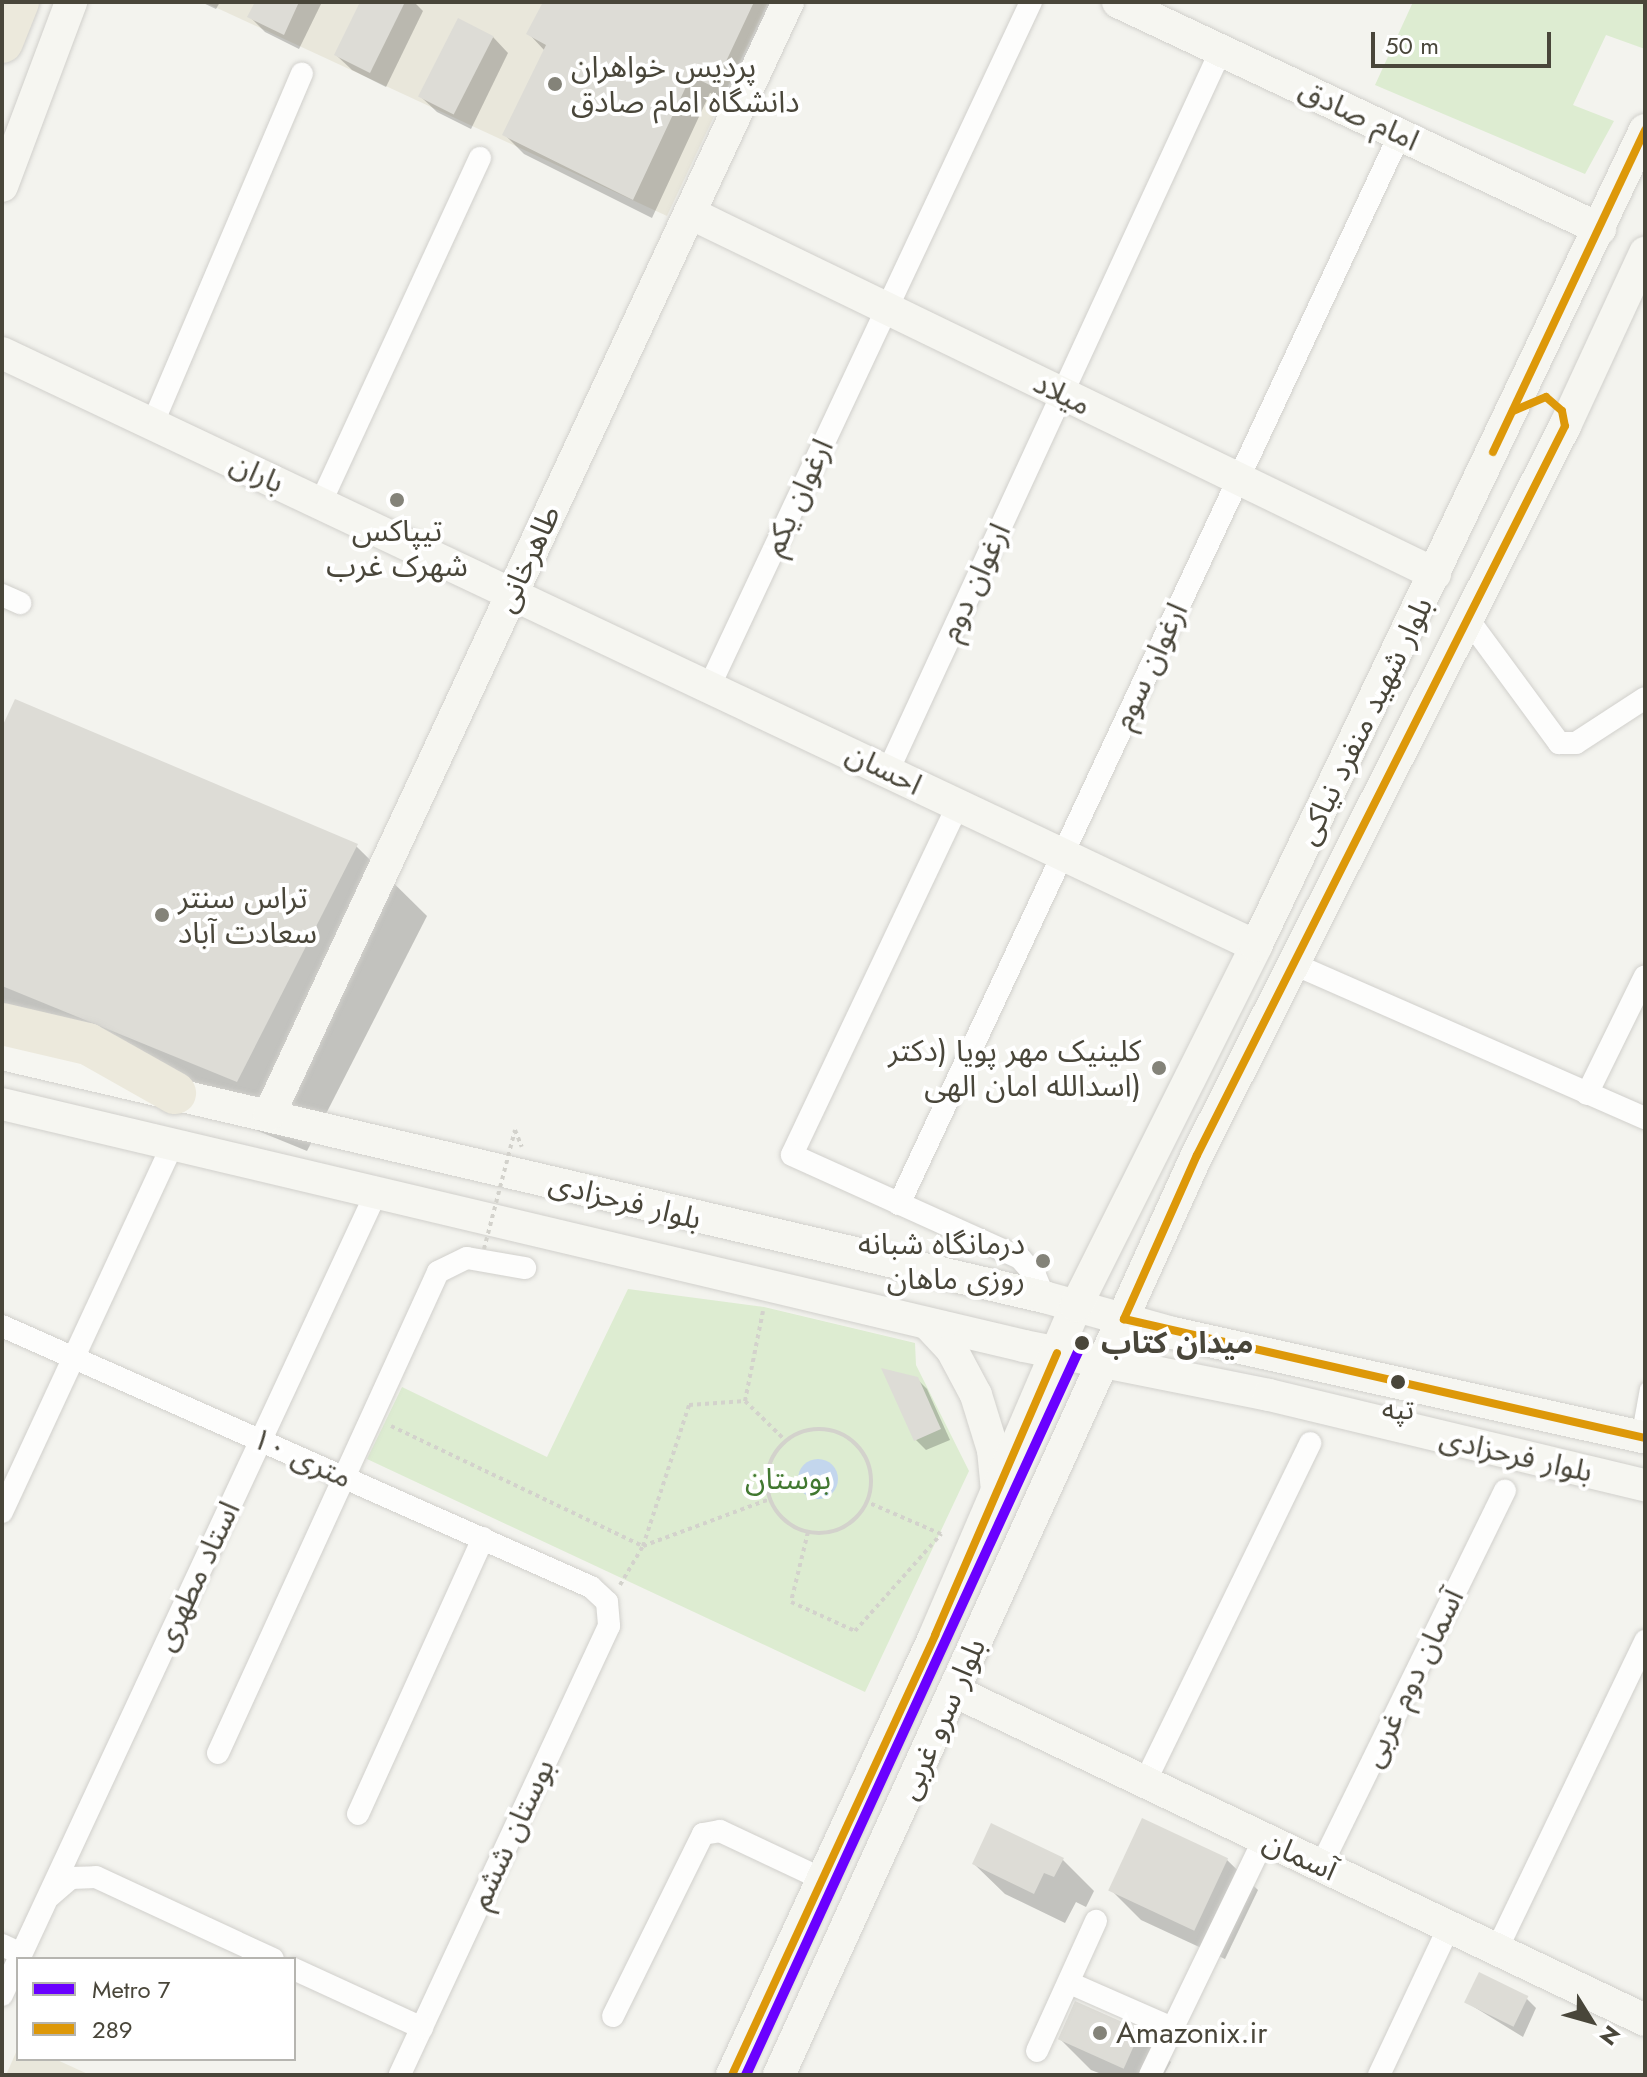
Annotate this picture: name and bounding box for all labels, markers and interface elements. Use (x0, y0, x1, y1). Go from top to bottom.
scale bar (1375, 16, 1555, 66)
text: 50 m (1385, 28, 1439, 63)
place label: پردیس خواهران دانشگاه امام صادق (571, 49, 800, 120)
street label: امام صادق (1293, 72, 1425, 158)
marker: پردیس خواهران دانشگاه امام صادق (546, 75, 564, 93)
street label: میلاد (1027, 365, 1097, 423)
street label: ارغوان یکم (755, 433, 841, 561)
street label: باران (225, 445, 289, 501)
marker: تیپاکس شهرک غرب (388, 491, 406, 509)
street label: طاهرخانی (488, 500, 568, 618)
place label: تیپاکس شهرک غرب (326, 513, 468, 584)
street label: ارغوان دوم (932, 517, 1018, 647)
street label: بلوار شهید منفرد نیاکی (1289, 591, 1441, 851)
street label: ارغوان سوم (1105, 597, 1195, 735)
street label: احسان (840, 735, 928, 803)
place label: تراس سنتر سعادت آباد (178, 880, 317, 950)
marker: تراس سنتر سعادت آباد (153, 906, 171, 924)
place label: کلینیک مهر پویا (دکتر اسدالله امان الهی) (888, 1033, 1141, 1104)
marker: کلینیک مهر پویا (دکتر اسدالله امان الهی) (1148, 1057, 1170, 1079)
street label: بلوار فرحزادی (545, 1165, 705, 1237)
place label: درمانگاه شبانه روزی ماهان (858, 1226, 1025, 1296)
marker: درمانگاه شبانه روزی ماهان (1032, 1250, 1054, 1272)
place label: میدان کتاب (1101, 1325, 1253, 1361)
marker: میدان کتاب (1070, 1331, 1094, 1355)
marker: تپه (1390, 1374, 1406, 1390)
place label: تپه (1382, 1393, 1414, 1427)
street label: ۱۰ متری (247, 1420, 357, 1496)
street label: بلوار فرحزادی (1436, 1420, 1596, 1490)
park label: بوستان (745, 1461, 831, 1497)
street label: استاد مطهری (147, 1496, 247, 1656)
street label: آسمان دوم غربی (1354, 1583, 1472, 1773)
street label: بلوار سرو غربی (890, 1633, 994, 1805)
street label: بوستان ششم (462, 1753, 562, 1915)
street label: آسمان (1257, 1823, 1343, 1889)
legend (16, 1957, 296, 2061)
text: Metro 7 (92, 1972, 170, 2007)
north arrow (1551, 1981, 1631, 2061)
text: 289 (92, 2012, 133, 2047)
place label: Amazonix.ir (1116, 2015, 1267, 2051)
text: N (1592, 2019, 1628, 2052)
marker: Amazonix.ir (1091, 2024, 1109, 2042)

